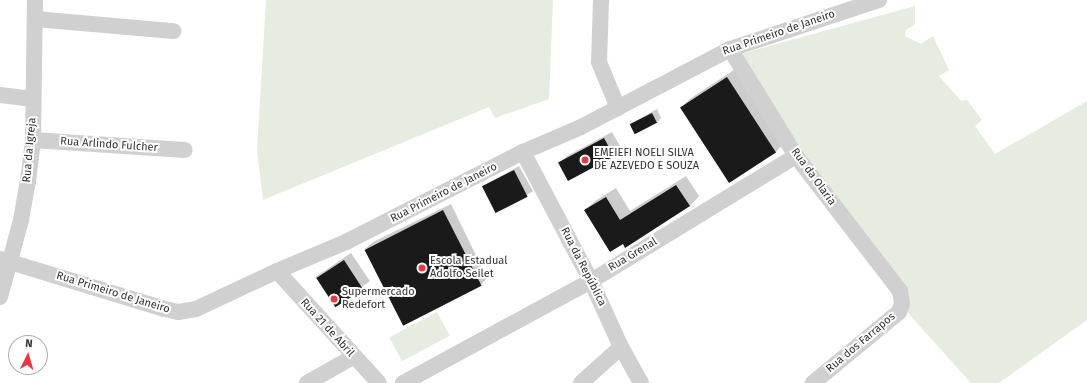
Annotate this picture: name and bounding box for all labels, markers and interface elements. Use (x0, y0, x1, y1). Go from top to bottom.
street label: Rua Primeiro de Janeiro (721, 8, 837, 58)
street label: Rua da Igreja (21, 117, 39, 183)
street label: Rua Arlindo Fulcher (60, 135, 158, 155)
street label: Rua da Olaria (788, 146, 838, 208)
place label: EMEIEFI NOELI SILVA DE AZEVEDO E SOUZA (594, 147, 699, 173)
marker: EMEIEFI NOELI SILVA DE AZEVEDO E SOUZA (579, 154, 591, 166)
street label: Rua Primeiro de Janeiro (388, 160, 500, 226)
street label: Rua da República (557, 225, 609, 309)
street label: Rua Grenal (606, 235, 660, 275)
place label: Escola Estadual Adolfo Seilet (430, 255, 507, 281)
marker: Escola Estadual Adolfo Seilet (417, 263, 427, 273)
street label: Rua Primeiro de Janeiro (55, 269, 171, 317)
place label: Supermercado Redefort (342, 286, 415, 312)
marker: Supermercado Redefort (329, 294, 339, 304)
street label: Rua 21 de Abril (297, 296, 357, 360)
street label: Rua dos Farrapos (824, 310, 898, 376)
north arrow (8, 335, 48, 375)
text: N (25, 337, 33, 350)

